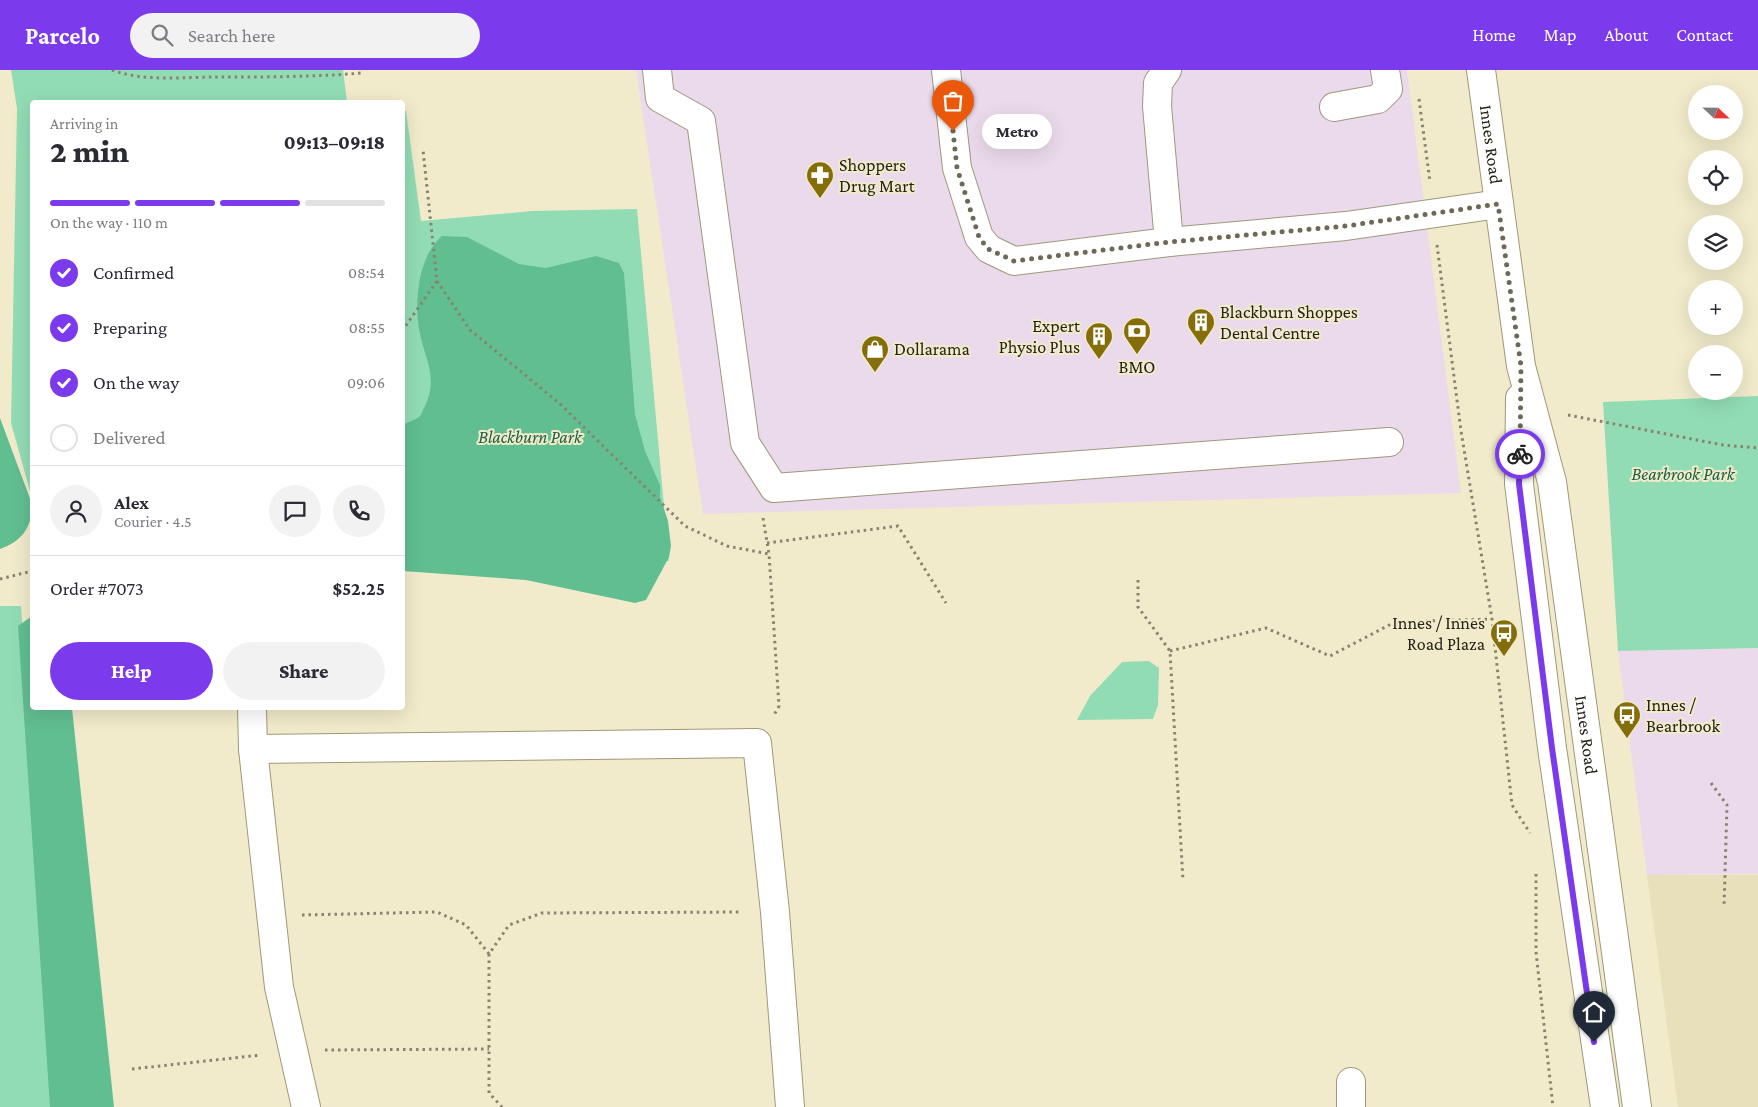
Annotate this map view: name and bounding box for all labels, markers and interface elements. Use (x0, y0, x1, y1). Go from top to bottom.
search box (130, 13, 480, 58)
icon: search (148, 21, 176, 49)
text: Parcelo (25, 22, 100, 49)
text: Search here (188, 25, 275, 46)
text: Home (1473, 25, 1516, 45)
text: Map (1544, 25, 1576, 45)
text: About (1604, 25, 1648, 45)
text: Contact (1676, 25, 1733, 45)
pin (932, 80, 974, 131)
north arrow (1688, 85, 1742, 140)
map controls (1688, 85, 1743, 400)
icon: bag (939, 87, 967, 115)
street label: Innes Road (1476, 103, 1506, 186)
callout: Metro (983, 114, 1053, 148)
text: Arriving in (50, 115, 118, 132)
text: Metro (996, 123, 1038, 140)
text: 09:13–09:18 (284, 132, 385, 153)
text: 2 min (50, 133, 129, 169)
button: locate (1688, 150, 1743, 205)
place label: Shoppers Drug Mart (839, 155, 916, 196)
pharmacy icon: Shoppers Drug Mart (805, 160, 835, 199)
text: On the way · 110 m (50, 214, 168, 231)
button: layers (1688, 215, 1743, 270)
icon: check (50, 259, 78, 287)
text: Confirmed (93, 262, 174, 283)
text: 08:54 (348, 264, 385, 281)
button: + (1688, 280, 1743, 335)
place label: Blackburn Shoppes Dental Centre (1220, 302, 1358, 343)
building icon: Blackburn Shoppes Dental Centre (1186, 307, 1216, 346)
icon: check (50, 314, 78, 342)
place label: Expert Physio Plus (999, 316, 1081, 357)
bank icon: BMO (1122, 316, 1152, 355)
text: Preparing (93, 317, 167, 338)
text: 08:55 (349, 319, 385, 336)
building icon: Expert Physio Plus (1084, 321, 1114, 360)
shop icon: Dollarama (860, 334, 890, 373)
place label: Dollarama (894, 339, 970, 359)
button: − (1688, 345, 1743, 400)
place label: BMO (1119, 357, 1155, 377)
icon: check (50, 369, 78, 397)
text: On the way (93, 372, 179, 393)
text: 09:06 (347, 374, 385, 391)
text: Delivered (93, 427, 166, 448)
park label: Blackburn Park (478, 427, 583, 447)
courier (1495, 429, 1545, 479)
icon: bike (1506, 440, 1534, 468)
park label: Bearbrook Park (1631, 464, 1736, 484)
button: person (50, 485, 102, 537)
button: chat (269, 485, 321, 537)
button: phone (333, 485, 385, 537)
text: Alex (114, 492, 149, 513)
text: Courier · 4.5 (114, 513, 192, 530)
text: Order #7073 (50, 578, 144, 599)
text: $52.25 (333, 578, 385, 599)
place label: Innes / Innes Road Plaza (1392, 613, 1485, 654)
bus stop icon: Innes / Innes Road Plaza (1489, 618, 1519, 657)
button: Help (50, 642, 213, 700)
button: Share (223, 642, 385, 700)
street label: Innes Road (1571, 694, 1602, 776)
place label: Innes / Bearbrook (1646, 695, 1721, 736)
bus stop icon: Innes / Bearbrook (1612, 700, 1642, 739)
pin (1573, 991, 1615, 1042)
icon: home (1580, 998, 1608, 1026)

